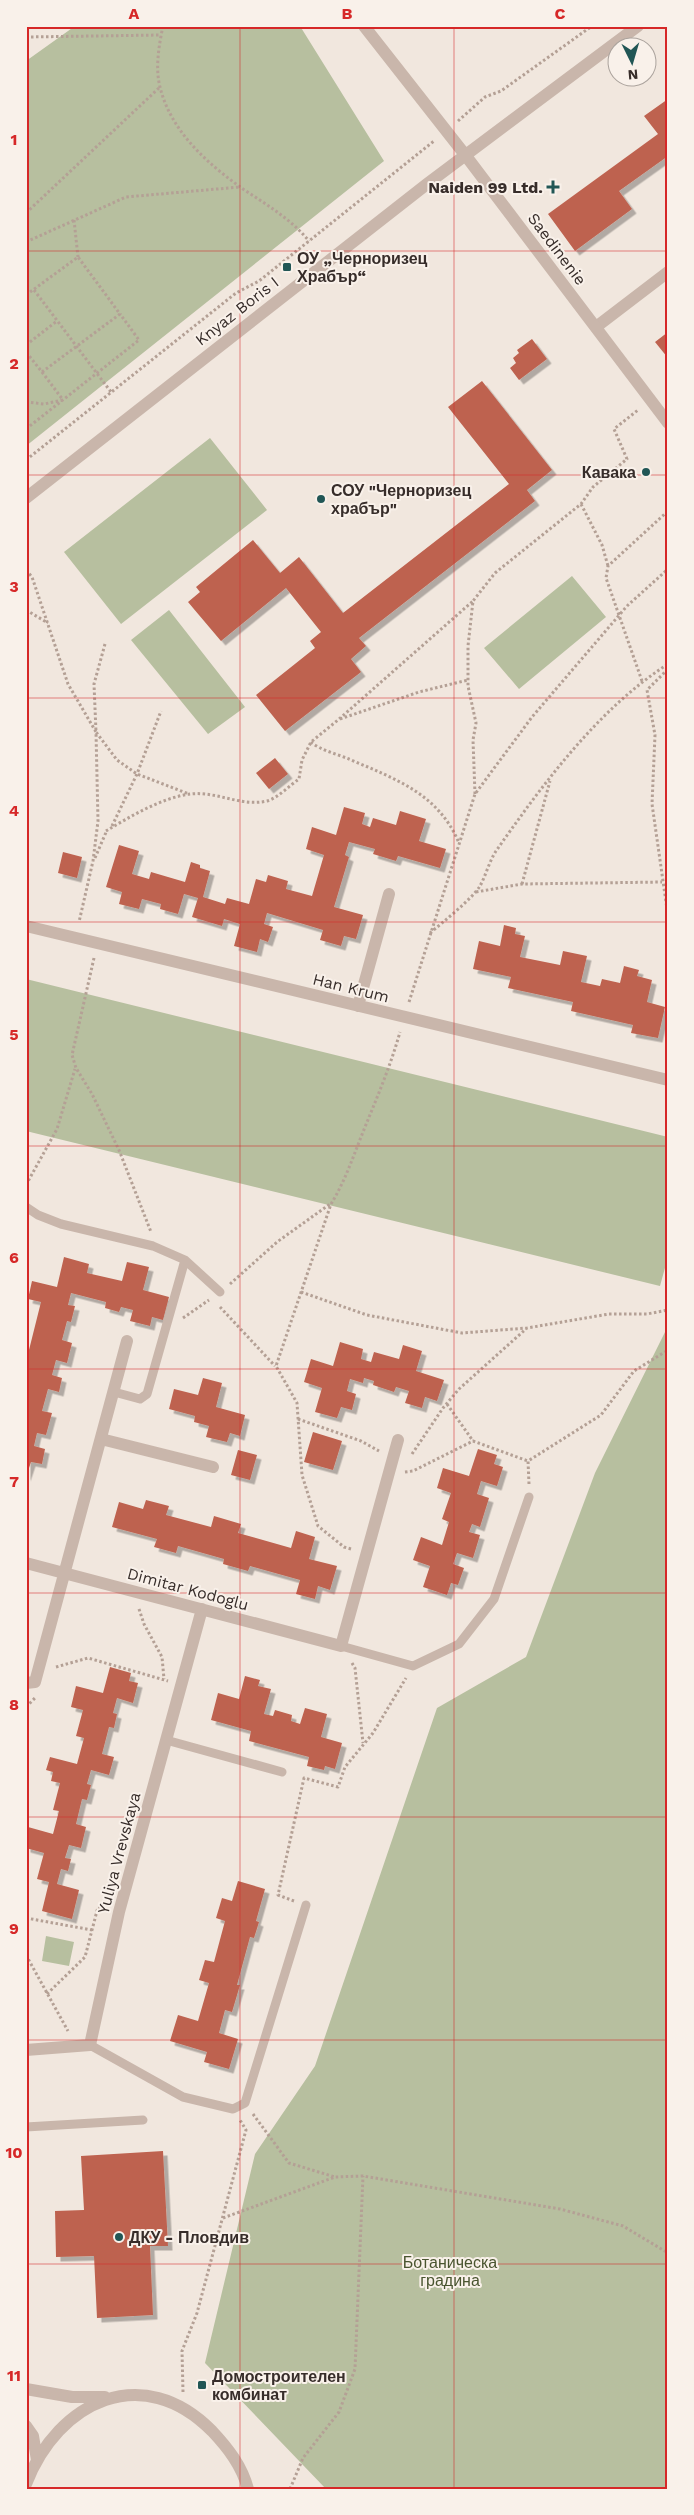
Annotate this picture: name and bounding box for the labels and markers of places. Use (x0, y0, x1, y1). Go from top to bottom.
place label: Naiden 99 Ltd. (428, 178, 543, 197)
marker: Naiden 99 Ltd. (547, 181, 559, 193)
place label: ОУ „Черноризец Храбър“ (297, 249, 428, 286)
marker: ОУ „Черноризец Храбър“ (281, 261, 293, 273)
place label: Кавака (582, 463, 636, 482)
marker: Кавака (640, 466, 652, 478)
place label: СОУ "Черноризец храбър" (331, 481, 471, 518)
marker: СОУ "Черноризец храбър" (315, 493, 327, 505)
place label: ДКУ - Пловдив (129, 2228, 249, 2247)
marker: ДКУ - Пловдив (113, 2231, 125, 2243)
place label: Домостроителен комбинат (212, 2367, 346, 2404)
marker: Домостроителен комбинат (196, 2379, 208, 2391)

